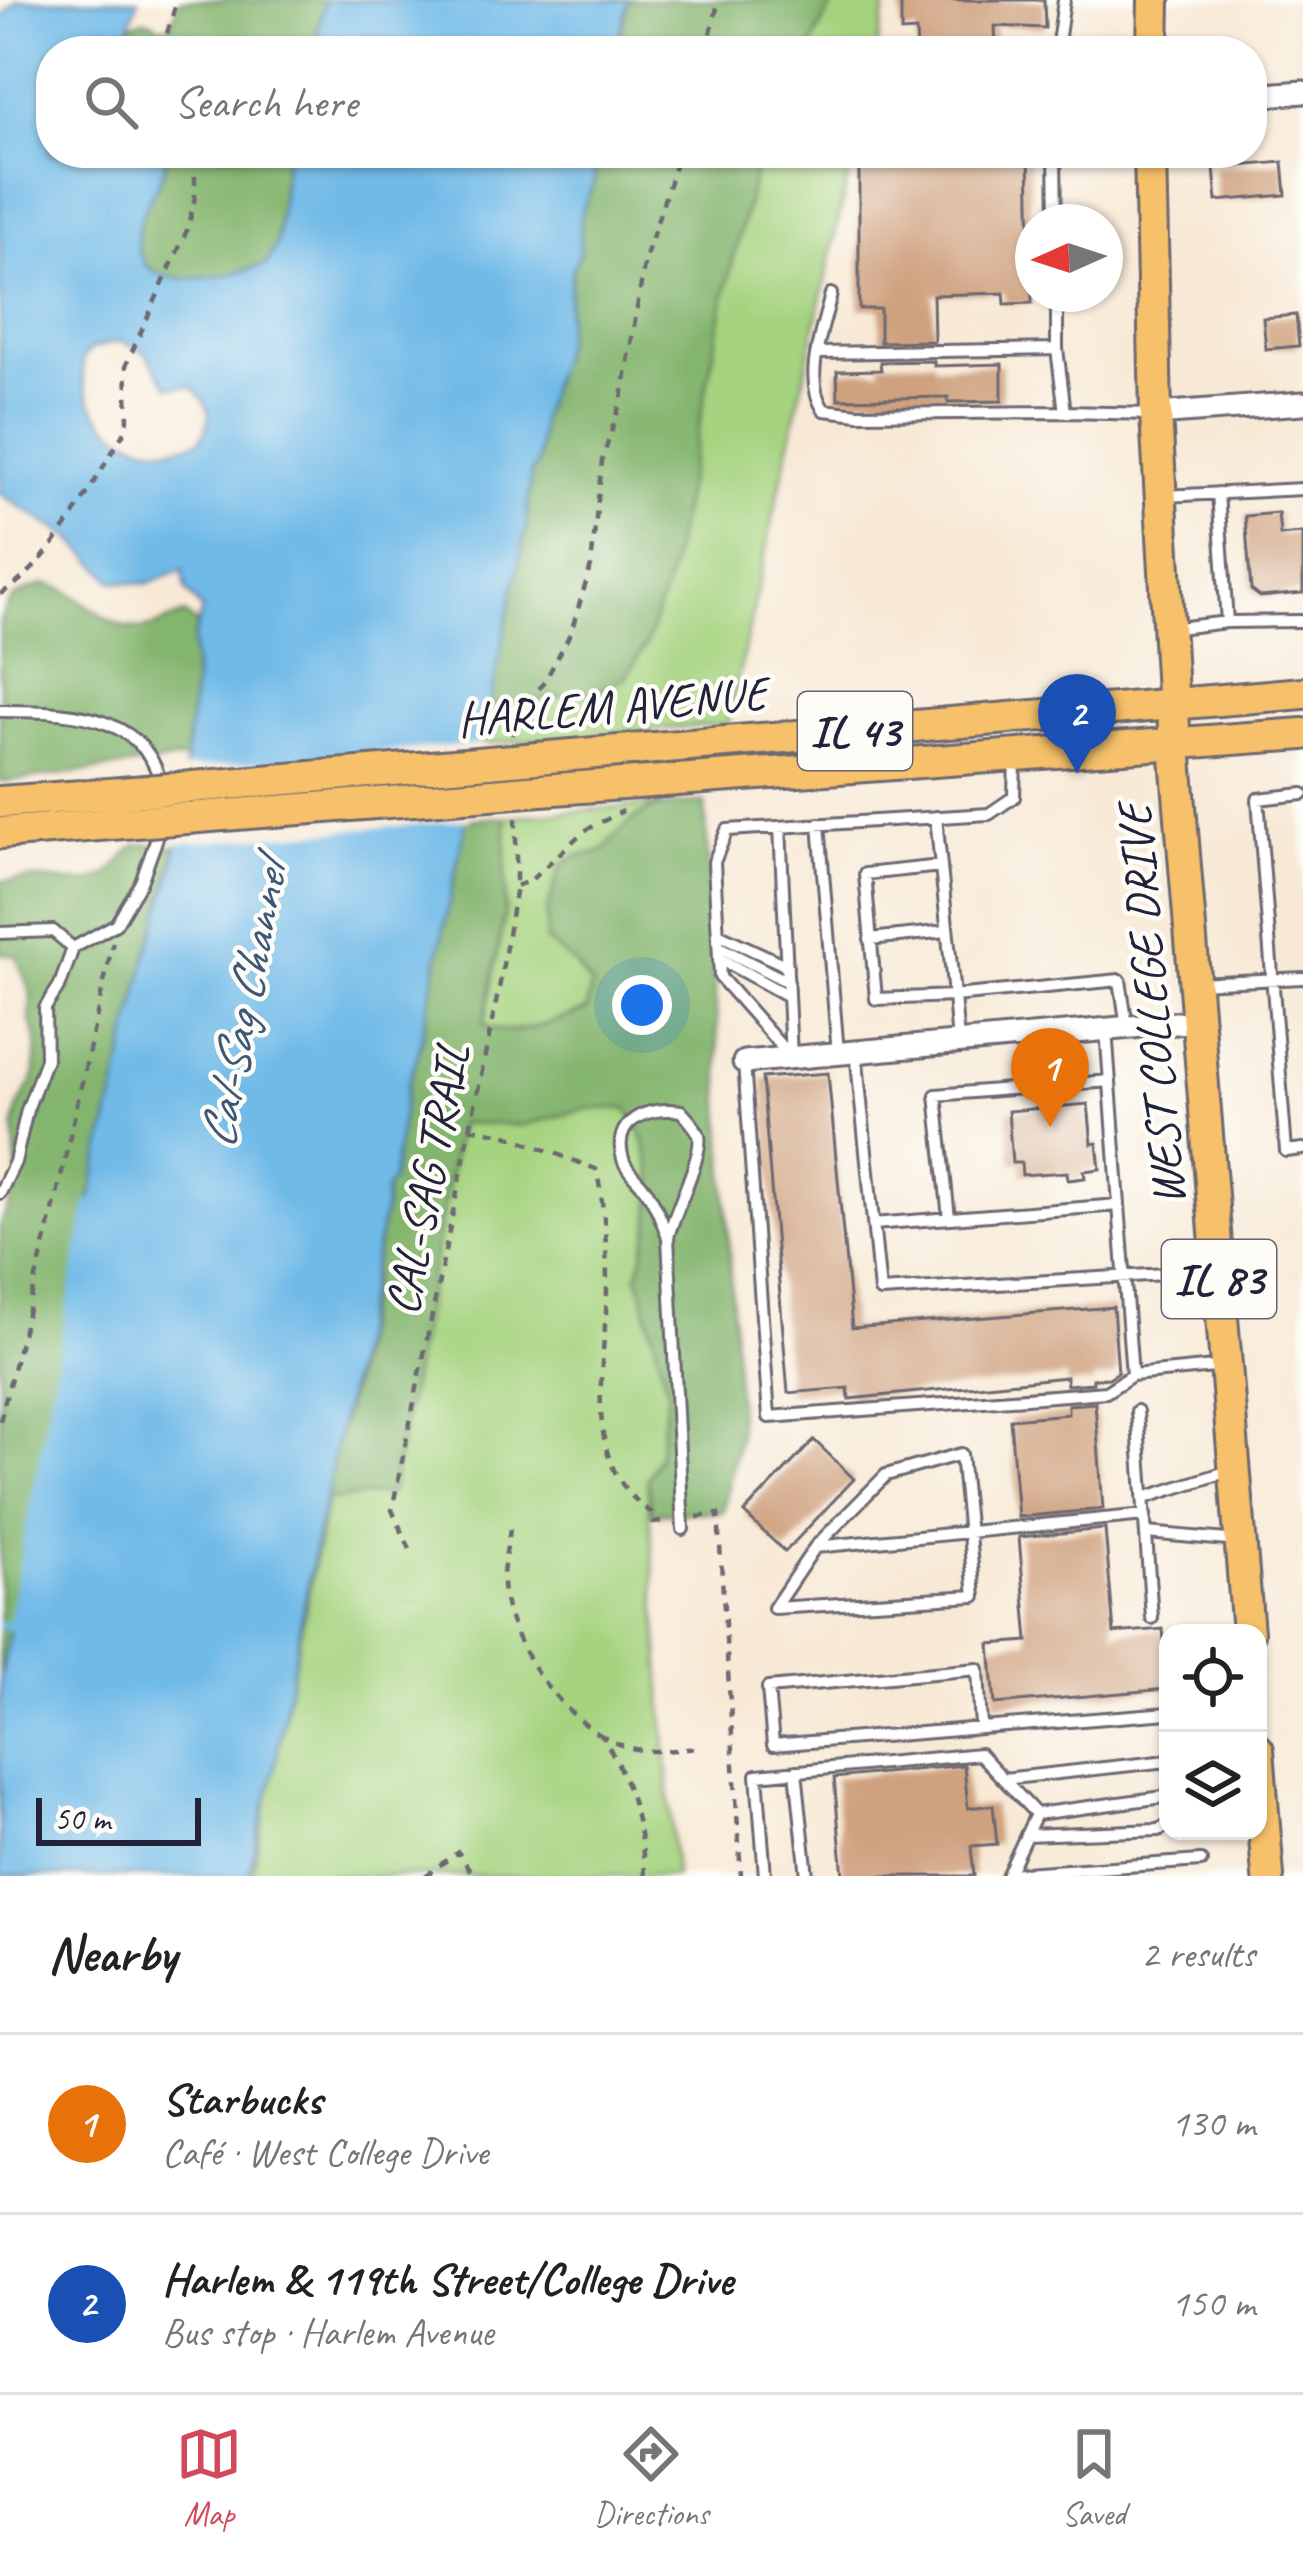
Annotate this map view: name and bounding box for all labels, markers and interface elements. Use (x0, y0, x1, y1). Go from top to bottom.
search box (36, 36, 1267, 168)
icon: search (78, 69, 144, 135)
text: Search here (174, 74, 357, 131)
north arrow (1015, 204, 1123, 312)
street label: HARLEM AVENUE (455, 662, 775, 749)
pin: 2 (1038, 674, 1116, 773)
road number: IL 43 (798, 692, 912, 770)
street label: WEST COLLEGE DRIVE (1103, 796, 1198, 1208)
water label: Cal-Sag Channel (184, 843, 305, 1153)
your location (612, 975, 672, 1035)
pin: 1 (1011, 1028, 1089, 1127)
street label: CAL-SAG TRAIL (371, 1038, 483, 1319)
road number: IL 83 (1162, 1240, 1276, 1318)
map controls (1159, 1624, 1267, 1840)
button: locate (1159, 1624, 1267, 1732)
button: layers (1159, 1732, 1267, 1840)
scale bar (36, 1792, 201, 1845)
text: 50 m (54, 1798, 110, 1840)
text: Nearby (48, 1922, 176, 1986)
text: 2 results (1141, 1930, 1255, 1979)
text: Starbucks (162, 2071, 322, 2128)
text: 1 (78, 2099, 96, 2148)
text: 130 m (1171, 2099, 1255, 2148)
text: Café · West College Drive (162, 2128, 488, 2177)
text: Harlem & 119th Street/College Drive (162, 2251, 733, 2308)
text: 2 (78, 2279, 96, 2328)
text: 150 m (1171, 2279, 1255, 2328)
text: Bus stop · Harlem Avenue (162, 2308, 494, 2357)
tab: Map (176, 2421, 242, 2535)
tab: Directions (594, 2421, 709, 2535)
tab: Saved (1061, 2421, 1127, 2535)

